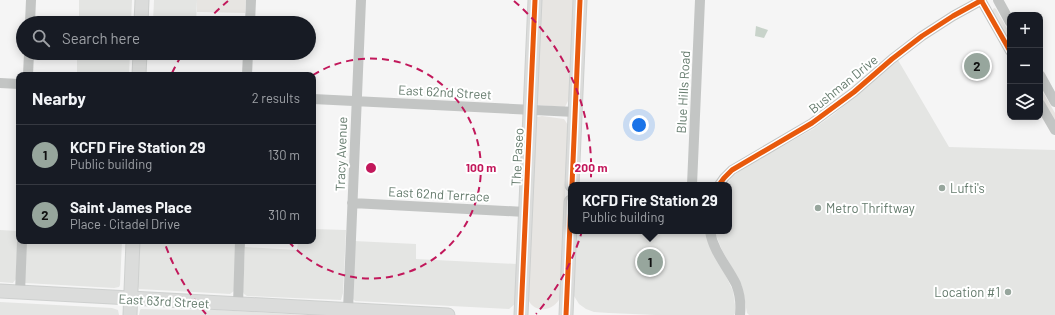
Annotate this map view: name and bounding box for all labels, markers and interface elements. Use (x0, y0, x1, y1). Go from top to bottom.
map controls (1007, 12, 1043, 120)
button: + (1007, 12, 1043, 48)
search box (16, 16, 316, 60)
icon: search (30, 27, 52, 49)
text: Search here (62, 29, 140, 47)
button: − (1007, 48, 1043, 84)
street label: Blue Hills Road (673, 50, 693, 134)
street label: Bushman Drive (805, 51, 881, 117)
pin: 2 (964, 51, 990, 81)
street label: East 62nd Street (398, 82, 492, 102)
button: layers (1007, 84, 1043, 120)
text: Nearby (32, 88, 86, 108)
text: 2 results (252, 90, 300, 106)
your location (629, 115, 649, 135)
street label: Tracy Avenue (332, 116, 350, 192)
street label: The Paseo (507, 127, 527, 187)
text: KCFD Fire Station 29 (70, 138, 206, 156)
text: 1 (43, 147, 47, 163)
text: 130 m (268, 147, 300, 163)
text: Public building (70, 156, 152, 172)
text: 100 m (466, 160, 496, 174)
text: 200 m (575, 160, 607, 174)
centre of rings (364, 161, 378, 175)
place label: Lufti's (950, 180, 985, 196)
popup (568, 182, 732, 234)
street label: East 62nd Terrace (388, 183, 490, 205)
marker: Lufti's (937, 183, 947, 193)
text: KCFD Fire Station 29 (582, 191, 718, 209)
text: Saint James Place (70, 198, 192, 216)
place label: Metro Thriftway (826, 200, 915, 216)
marker: Metro Thriftway (813, 203, 823, 213)
text: 2 (41, 207, 49, 223)
text: 310 m (268, 207, 300, 223)
text: Public building (582, 209, 664, 225)
text: Place · Citadel Drive (70, 216, 180, 232)
pin: 1 (637, 247, 663, 277)
place label: Location #1 (934, 284, 1000, 300)
marker: Location #1 (1003, 287, 1013, 297)
street label: East 63rd Street (118, 291, 210, 311)

